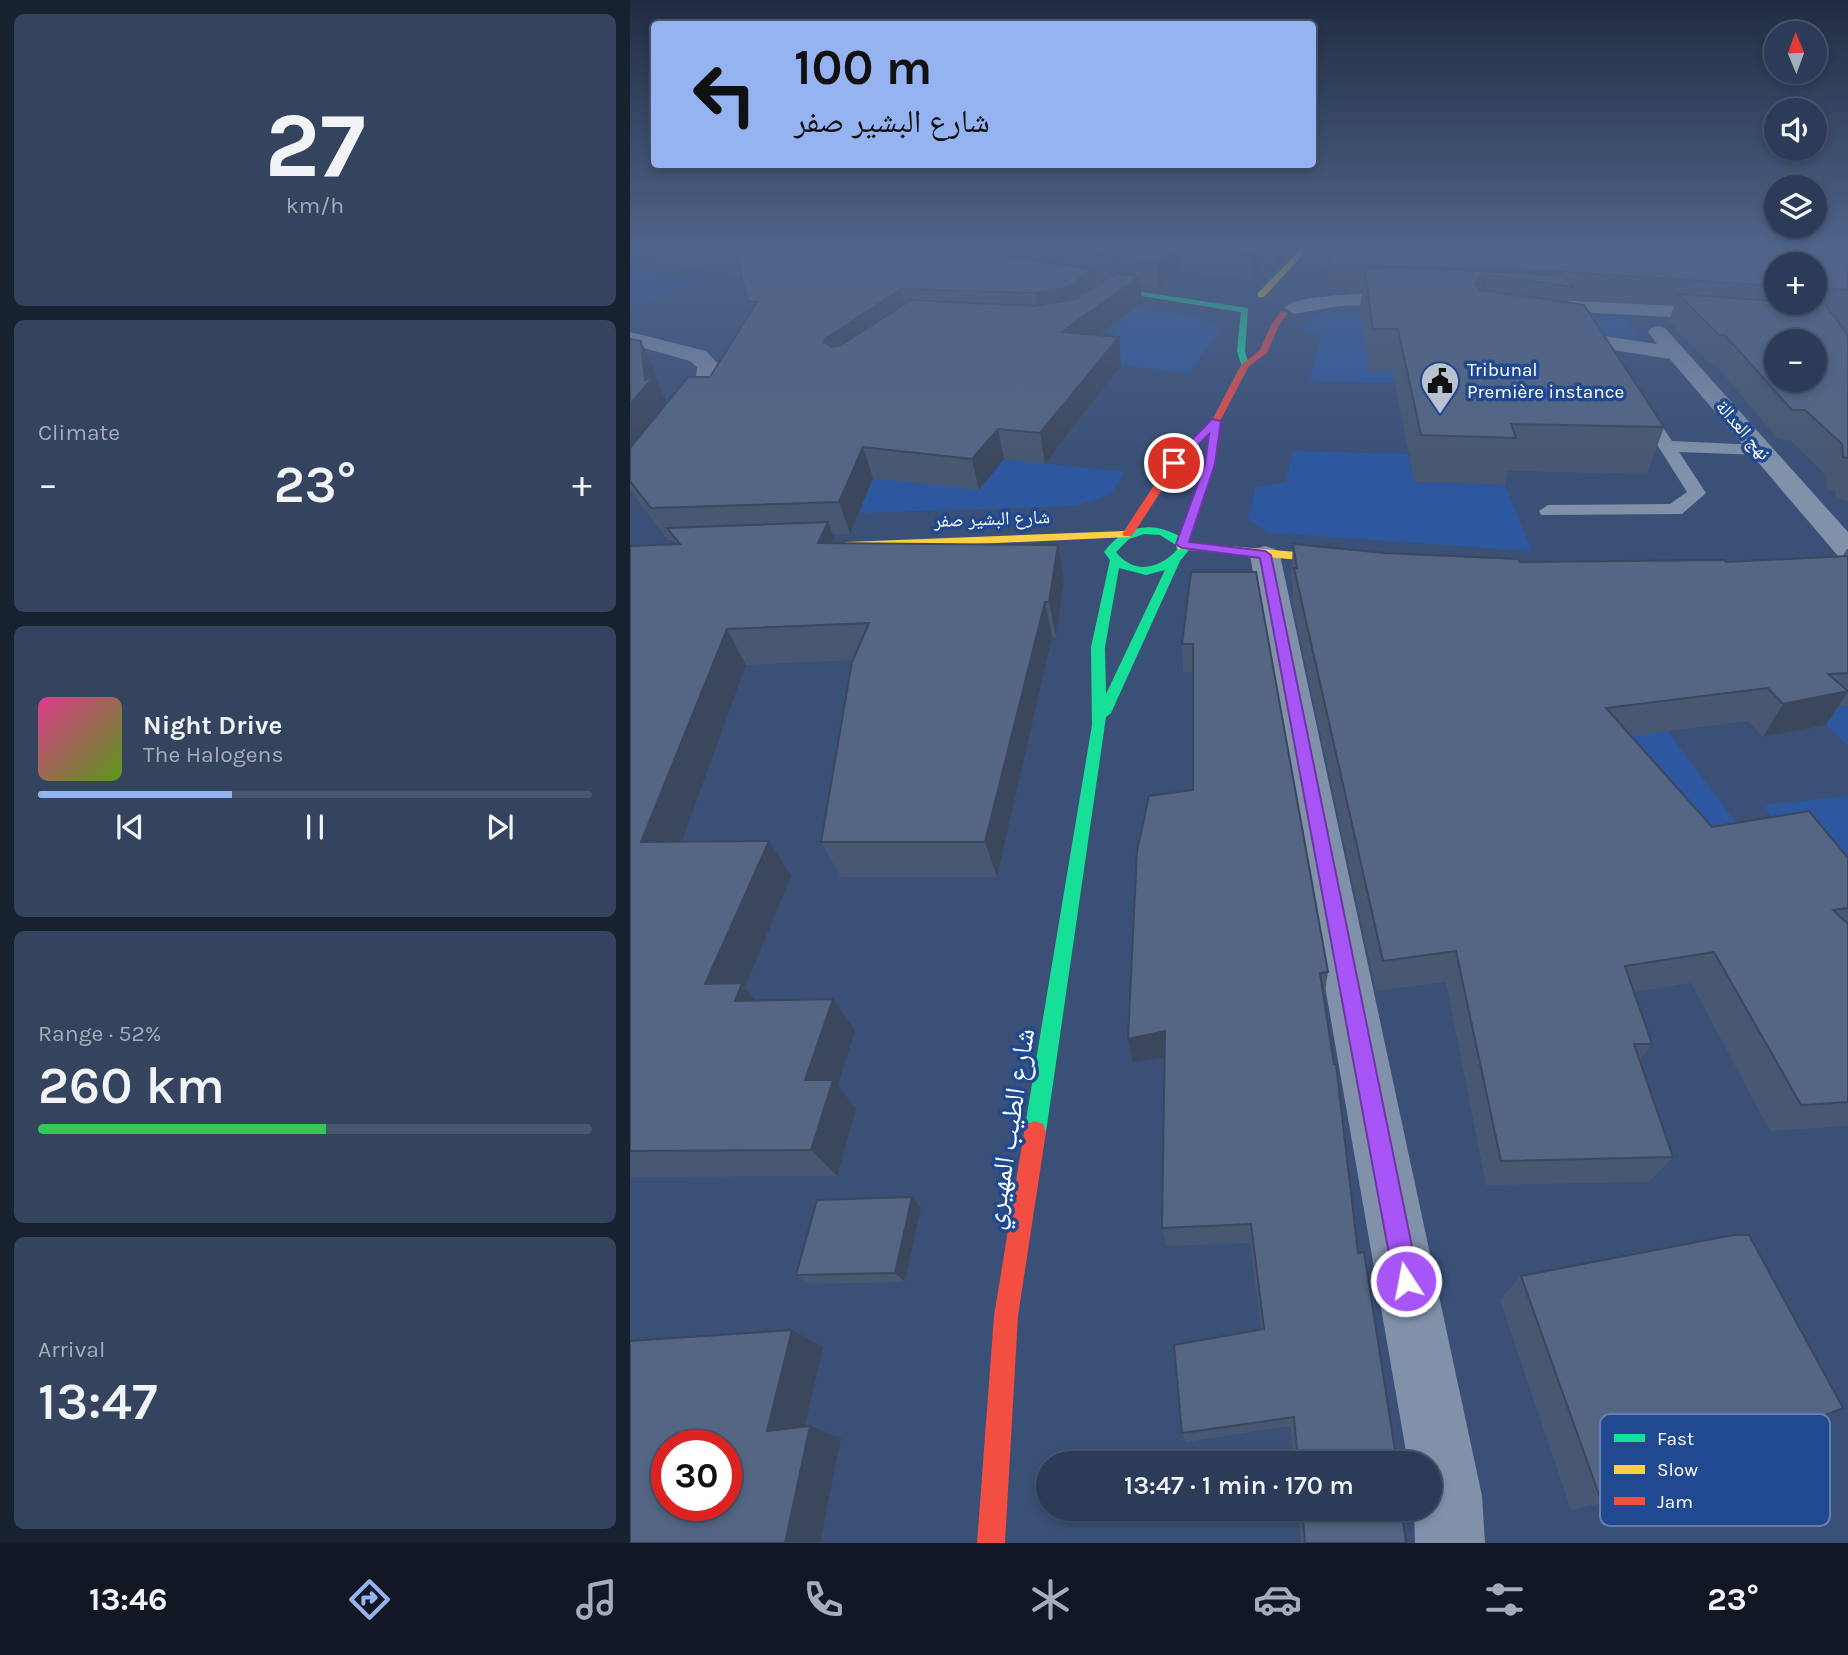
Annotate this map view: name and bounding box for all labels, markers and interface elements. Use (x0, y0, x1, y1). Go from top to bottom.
north arrow (1764, 21, 1827, 84)
map controls (1764, 21, 1827, 392)
text: 100 m (794, 39, 932, 96)
icon: left (679, 49, 770, 140)
text: 27 (265, 93, 365, 199)
button: sound (1764, 98, 1827, 161)
text: شارع البشير صفر (794, 103, 990, 140)
button: layers (1764, 175, 1827, 238)
text: km/h (286, 192, 344, 219)
button: + (1764, 252, 1827, 315)
button: − (1764, 329, 1827, 392)
place label: Tribunal Première instance (1467, 359, 1624, 403)
public building icon: Tribunal Première instance (1419, 360, 1461, 415)
street label: نهج العدالة (1710, 396, 1775, 465)
text: Climate (38, 419, 120, 446)
pin (1144, 433, 1204, 493)
icon: arrive (1155, 444, 1193, 482)
text: 23° (274, 454, 356, 515)
text: − (38, 462, 58, 507)
text: + (572, 462, 592, 507)
street label: شارع البشير صفر (932, 506, 1051, 532)
text: Night Drive (143, 710, 282, 741)
text: The Halogens (143, 741, 283, 768)
icon: previous (111, 808, 149, 846)
icon: pause (296, 808, 334, 846)
icon: next (481, 808, 519, 846)
text: Range · 52% (38, 1020, 161, 1047)
street label: شارع الطيب المهيري (977, 1026, 1047, 1233)
text: 260 km (38, 1055, 225, 1116)
position arrow (1369, 1244, 1443, 1318)
text: Arrival (38, 1336, 105, 1363)
text: 13:47 (38, 1371, 157, 1432)
legend (1600, 1414, 1830, 1526)
text: Fast (1657, 1428, 1694, 1450)
speed limit sign: 30 (651, 1430, 742, 1521)
text: Slow (1657, 1459, 1698, 1481)
text: 13:47 · 1 min · 170 m (1124, 1470, 1354, 1501)
text: Jam (1657, 1491, 1693, 1513)
icon: directions (345, 1575, 394, 1624)
icon: music (572, 1575, 621, 1624)
icon: phone (799, 1575, 848, 1624)
icon: climate (1026, 1575, 1075, 1624)
icon: car (1253, 1575, 1302, 1624)
icon: filters (1480, 1575, 1529, 1624)
text: 13:46 (89, 1581, 167, 1618)
text: 23° (1707, 1581, 1759, 1618)

